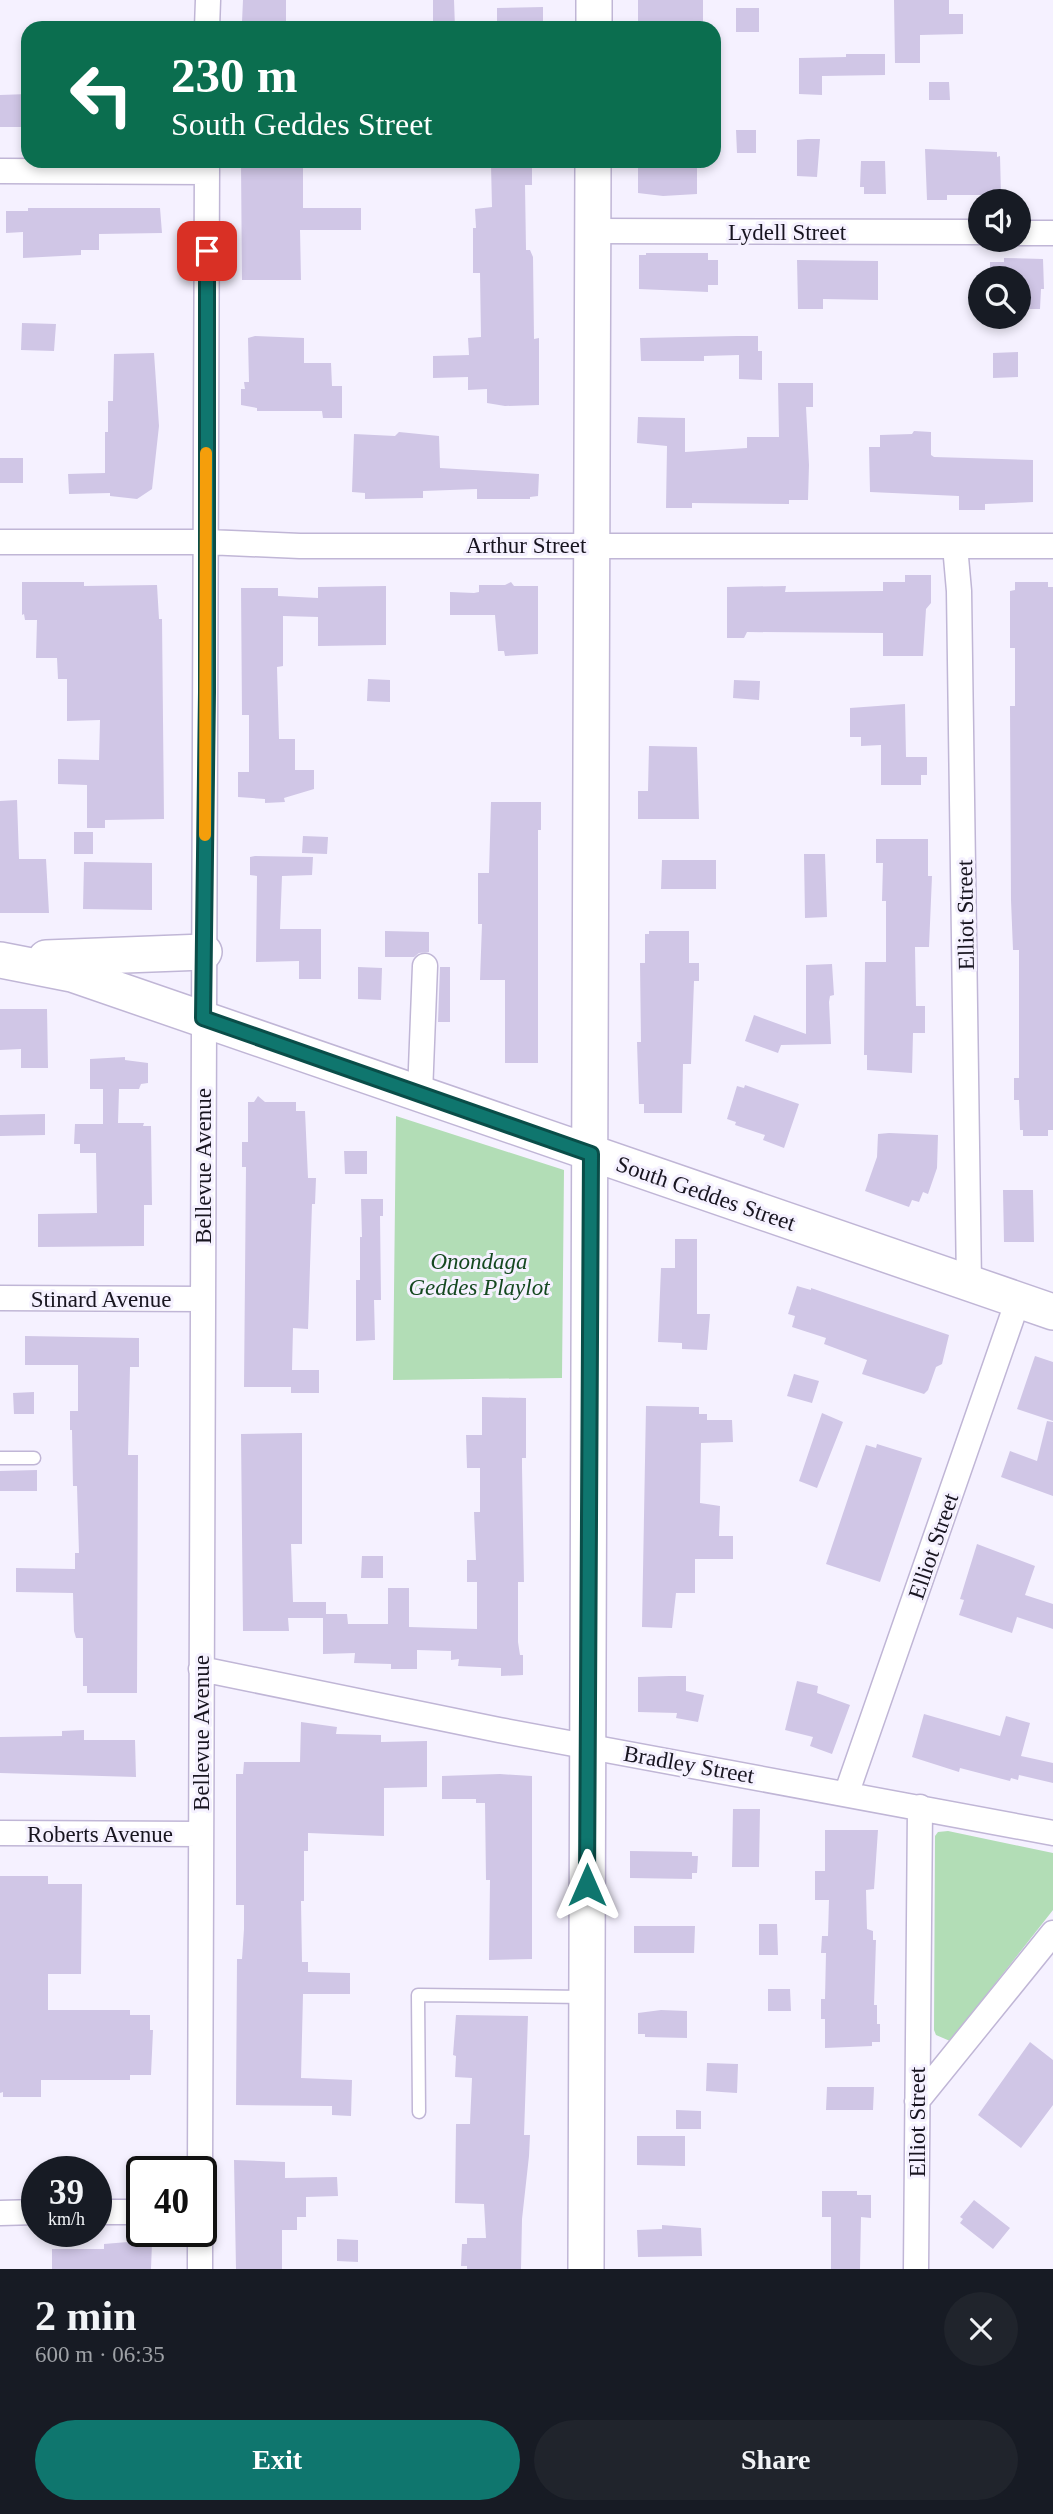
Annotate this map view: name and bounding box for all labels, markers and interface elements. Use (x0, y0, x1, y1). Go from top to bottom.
text: 230 m (171, 48, 298, 103)
icon: left (56, 49, 147, 140)
text: South Geddes Street (171, 106, 432, 142)
map controls (968, 189, 1031, 329)
button: sound (968, 189, 1031, 252)
street label: Lydell Street (728, 220, 847, 245)
pin (177, 221, 237, 281)
icon: arrive (188, 232, 226, 270)
button: search (968, 266, 1031, 329)
street label: Arthur Street (466, 533, 587, 558)
street label: Elliot Street (952, 859, 979, 970)
street label: Bellevue Avenue (191, 1088, 216, 1244)
street label: South Geddes Street (613, 1151, 799, 1236)
park label: Onondaga Geddes Playlot (408, 1249, 550, 1300)
street label: Stinard Avenue (31, 1287, 171, 1312)
street label: Elliot Street (904, 1489, 963, 1602)
street label: Bellevue Avenue (189, 1655, 214, 1811)
street label: Bradley Street (622, 1741, 757, 1788)
street label: Roberts Avenue (27, 1822, 173, 1847)
position arrow (550, 1848, 624, 1922)
street label: Elliot Street (905, 2066, 930, 2177)
speed limit sign: 40 (126, 2156, 217, 2247)
text: 39 (49, 2173, 84, 2212)
text: km/h (48, 2209, 85, 2229)
button: close (944, 2292, 1018, 2366)
text: 2 min (35, 2293, 137, 2339)
text: 600 m · 06:35 (35, 2342, 165, 2367)
button: Exit (35, 2420, 520, 2500)
button: Share (534, 2420, 1018, 2500)

